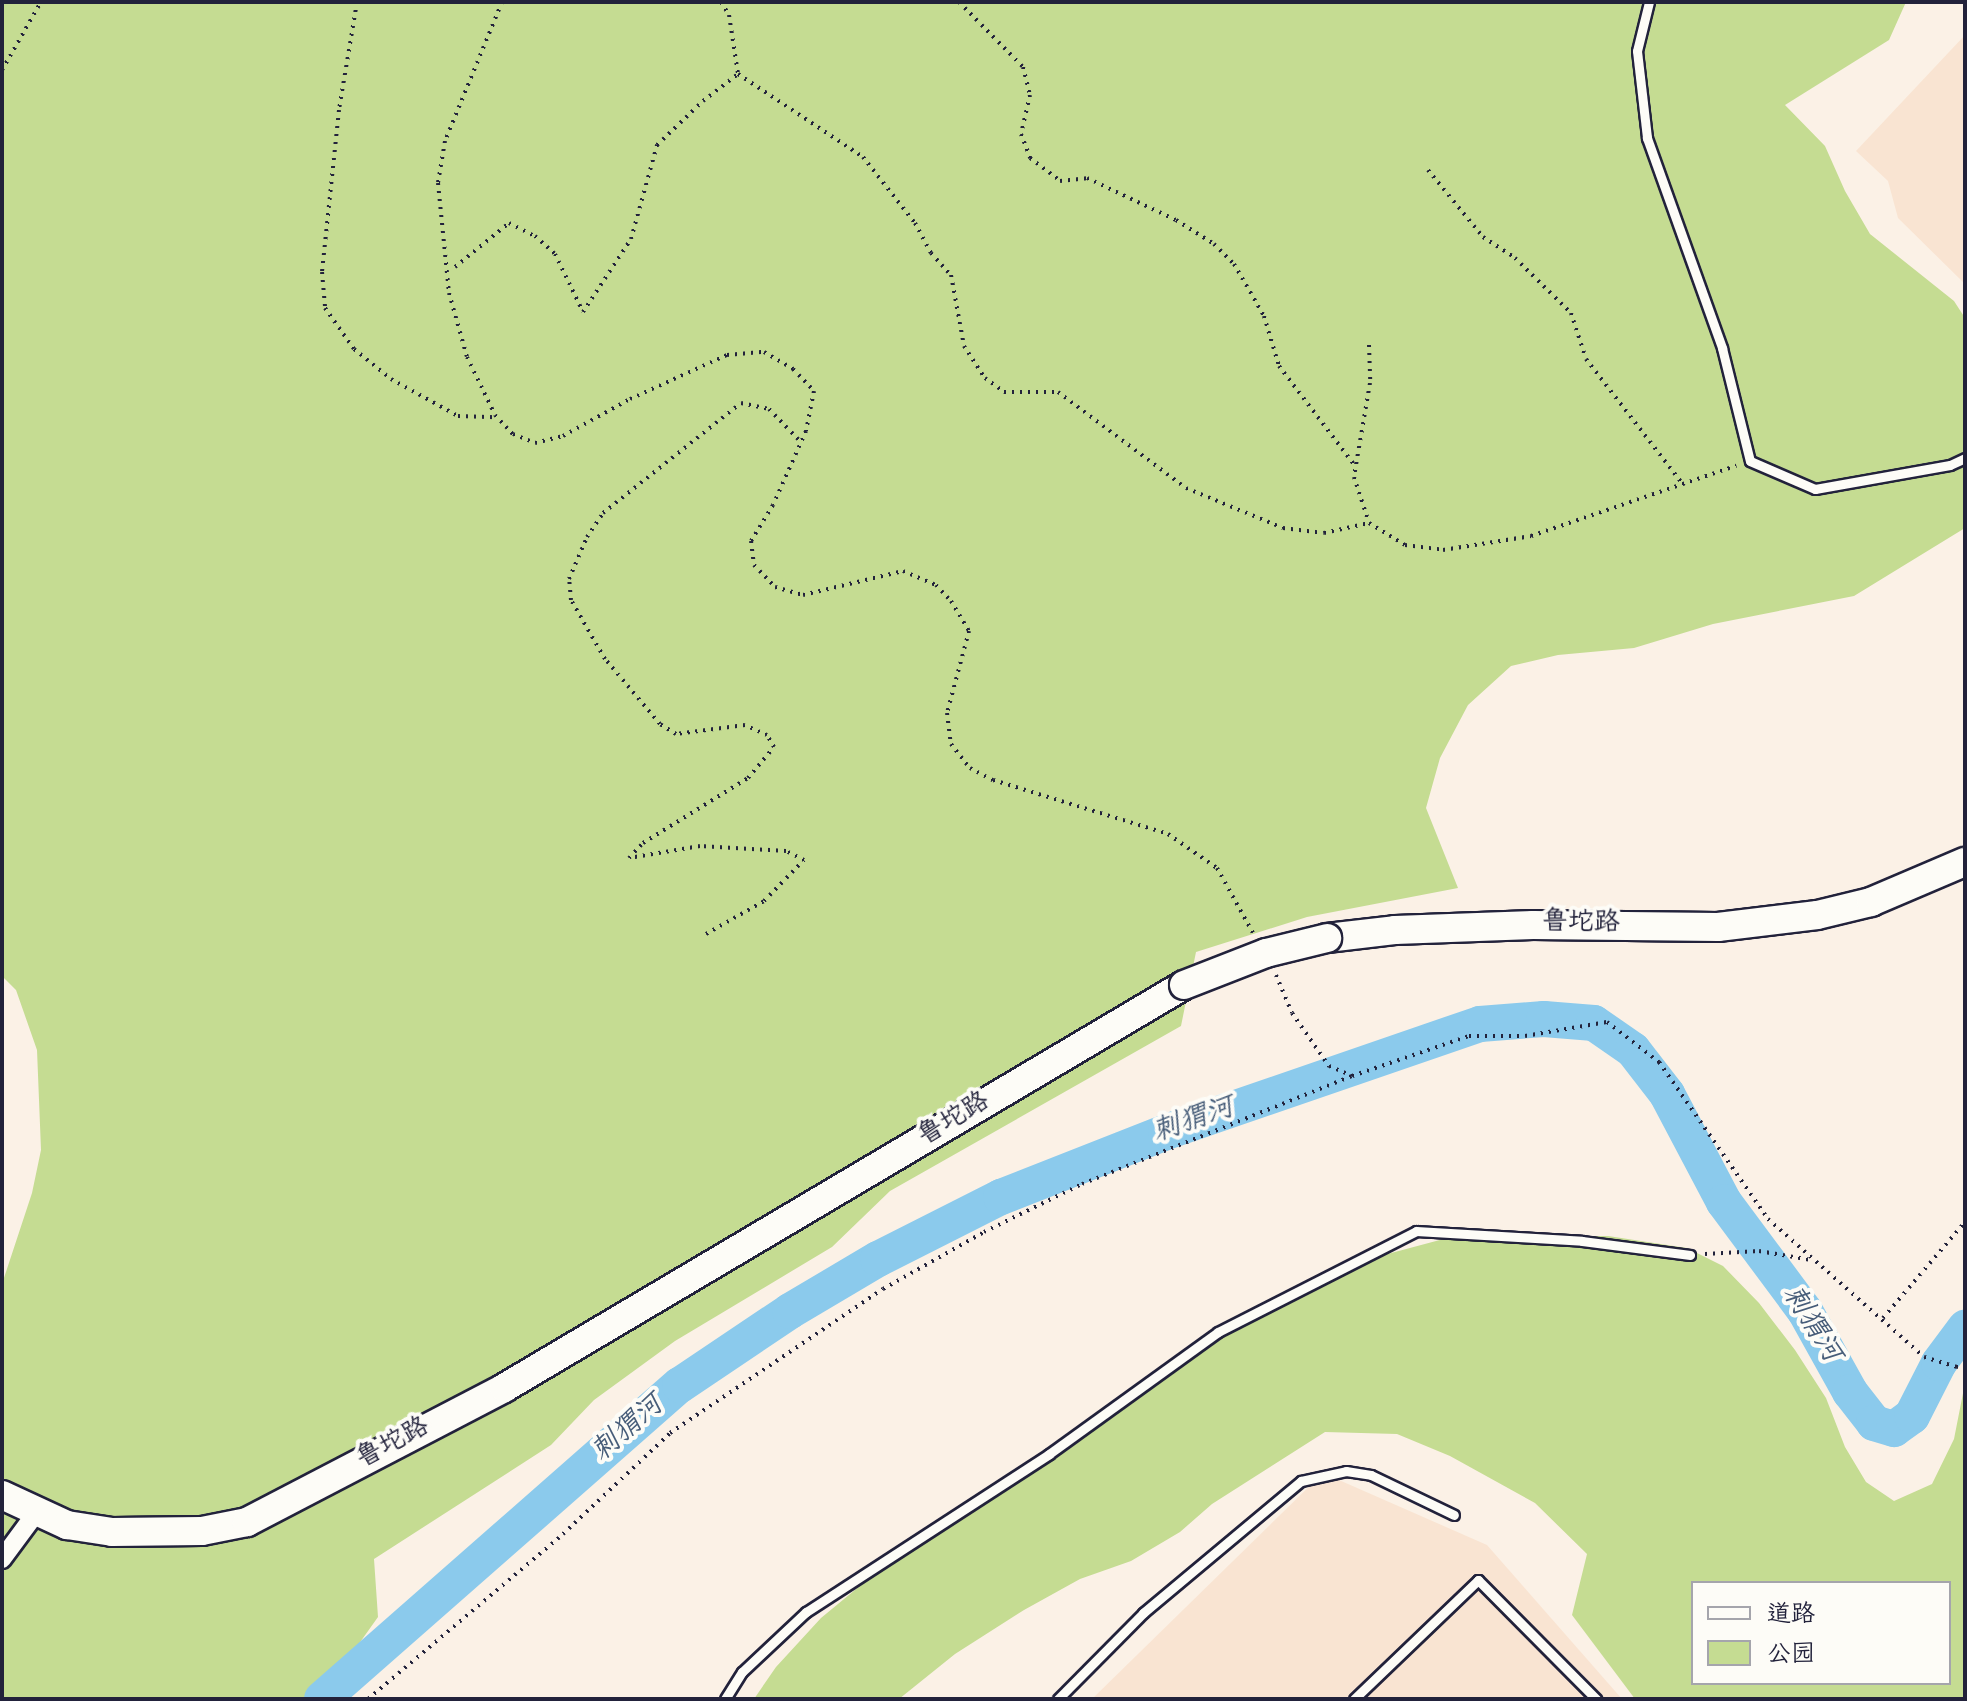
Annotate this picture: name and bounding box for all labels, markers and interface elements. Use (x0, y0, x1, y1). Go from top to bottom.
street label: 鲁坨路 (1542, 909, 1620, 941)
street label: 鲁坨路 (914, 1088, 996, 1154)
water label: 刺猬河 (1149, 1092, 1239, 1152)
water label: 刺猬河 (1773, 1280, 1847, 1370)
water label: 刺猬河 (586, 1390, 672, 1470)
street label: 鲁坨路 (352, 1413, 436, 1477)
legend (1691, 1581, 1951, 1685)
text: 道路 (1767, 1602, 1815, 1631)
text: 公园 (1767, 1642, 1815, 1671)

